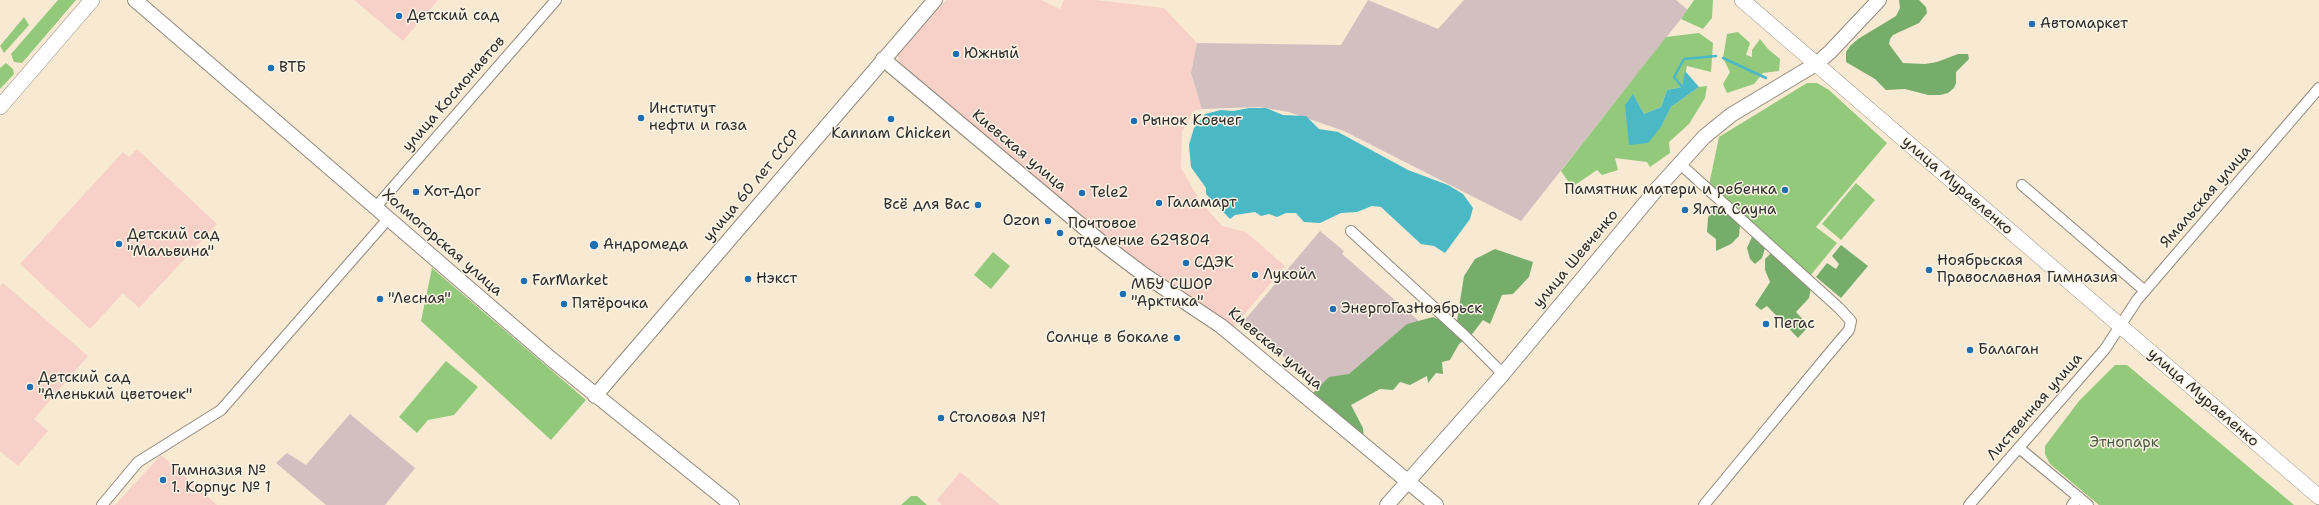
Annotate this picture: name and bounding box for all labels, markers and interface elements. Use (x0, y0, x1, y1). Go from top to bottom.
place label: Детский сад (407, 7, 499, 25)
marker: Детский сад (394, 11, 404, 21)
place label: Автомаркет (2040, 15, 2128, 33)
marker: Автомаркет (2027, 19, 2037, 29)
street label: улица Космонавтов (399, 33, 509, 155)
place label: Южный (964, 45, 1019, 63)
marker: Южный (951, 49, 961, 59)
place label: ВТБ (279, 59, 306, 77)
marker: ВТБ (266, 63, 276, 73)
place label: Институт нефти и газа (649, 100, 747, 135)
street label: Киевская улица (968, 106, 1070, 196)
place label: Рынок Ковчег (1142, 112, 1242, 130)
marker: Институт нефти и газа (636, 113, 646, 123)
marker: Kannam Chicken (886, 114, 896, 124)
marker: Рынок Ковчег (1129, 116, 1139, 126)
place label: Kannam Chicken (831, 125, 951, 143)
street label: улица 60 лет СССР (700, 126, 804, 246)
street label: улица Муравленко (1898, 133, 2016, 239)
street label: Ямальская улица (2157, 142, 2255, 252)
place label: Памятник матери и ребенка (1565, 181, 1777, 199)
place label: Хот-Дог (424, 183, 481, 201)
place label: Tele2 (1090, 184, 1128, 202)
marker: Памятник матери и ребенка (1780, 185, 1790, 195)
street label: Холмогорская улица (378, 186, 506, 300)
marker: Хот-Дог (411, 187, 421, 197)
marker: Tele2 (1077, 188, 1087, 198)
place label: Галамарт (1167, 194, 1237, 212)
place label: Всё для Вас (884, 196, 970, 214)
marker: Галамарт (1154, 198, 1164, 208)
marker: Всё для Вас (973, 200, 983, 210)
place label: Ялта Сауна (1693, 201, 1776, 219)
marker: Ялта Сауна (1680, 205, 1690, 215)
street label: улица Шевченко (1530, 206, 1622, 312)
place label: Ozon (1003, 212, 1040, 230)
place label: Почтовое отделение 629804 (1068, 215, 1210, 250)
marker: Ozon (1043, 216, 1053, 226)
place label: Детский сад "Мальвина" (127, 226, 219, 261)
marker: Почтовое отделение 629804 (1055, 228, 1065, 238)
place label: Андромеда (603, 236, 688, 254)
marker: Детский сад "Мальвина" (114, 239, 124, 249)
marker: Андромеда (588, 239, 600, 251)
place label: Ноябрьская Православная Гимназия (1937, 252, 2118, 287)
place label: СДЭК (1194, 254, 1234, 272)
marker: СДЭК (1181, 258, 1191, 268)
marker: Ноябрьская Православная Гимназия (1924, 265, 1934, 275)
place label: Лукойл (1263, 266, 1316, 284)
place label: Нэкст (756, 270, 797, 288)
marker: Лукойл (1250, 270, 1260, 280)
place label: FarMarket (532, 272, 608, 290)
marker: Нэкст (743, 274, 753, 284)
marker: FarMarket (519, 276, 529, 286)
place label: МБУ СШОР "Арктика" (1131, 276, 1212, 311)
marker: МБУ СШОР "Арктика" (1118, 289, 1128, 299)
place label: "Лесная" (388, 290, 451, 308)
marker: "Лесная" (375, 294, 385, 304)
place label: Пятёрочка (572, 295, 648, 313)
marker: Пятёрочка (559, 299, 569, 309)
place label: ЭнергоГазНоябрьск (1341, 300, 1482, 318)
street label: Киевская улица (1224, 304, 1326, 394)
marker: ЭнергоГазНоябрьск (1328, 304, 1338, 314)
place label: Пегас (1774, 315, 1815, 333)
marker: Пегас (1761, 319, 1771, 329)
place label: Солнце в бокале (1046, 329, 1169, 347)
marker: Солнце в бокале (1172, 333, 1182, 343)
place label: Балаган (1978, 341, 2039, 359)
marker: Балаган (1965, 345, 1975, 355)
street label: улица Муравленко (2144, 345, 2262, 451)
street label: Лиственная улица (1984, 350, 2086, 464)
place label: Детский сад "Аленький цветочек" (38, 369, 192, 404)
marker: Детский сад "Аленький цветочек" (25, 382, 35, 392)
place label: Столовая №1 (949, 409, 1046, 427)
marker: Столовая №1 (936, 413, 946, 423)
park label: Этнопарк (2089, 434, 2159, 452)
place label: Гимназия № 1. Корпус № 1 (171, 462, 271, 497)
marker: Гимназия № 1. Корпус № 1 (158, 475, 168, 485)

